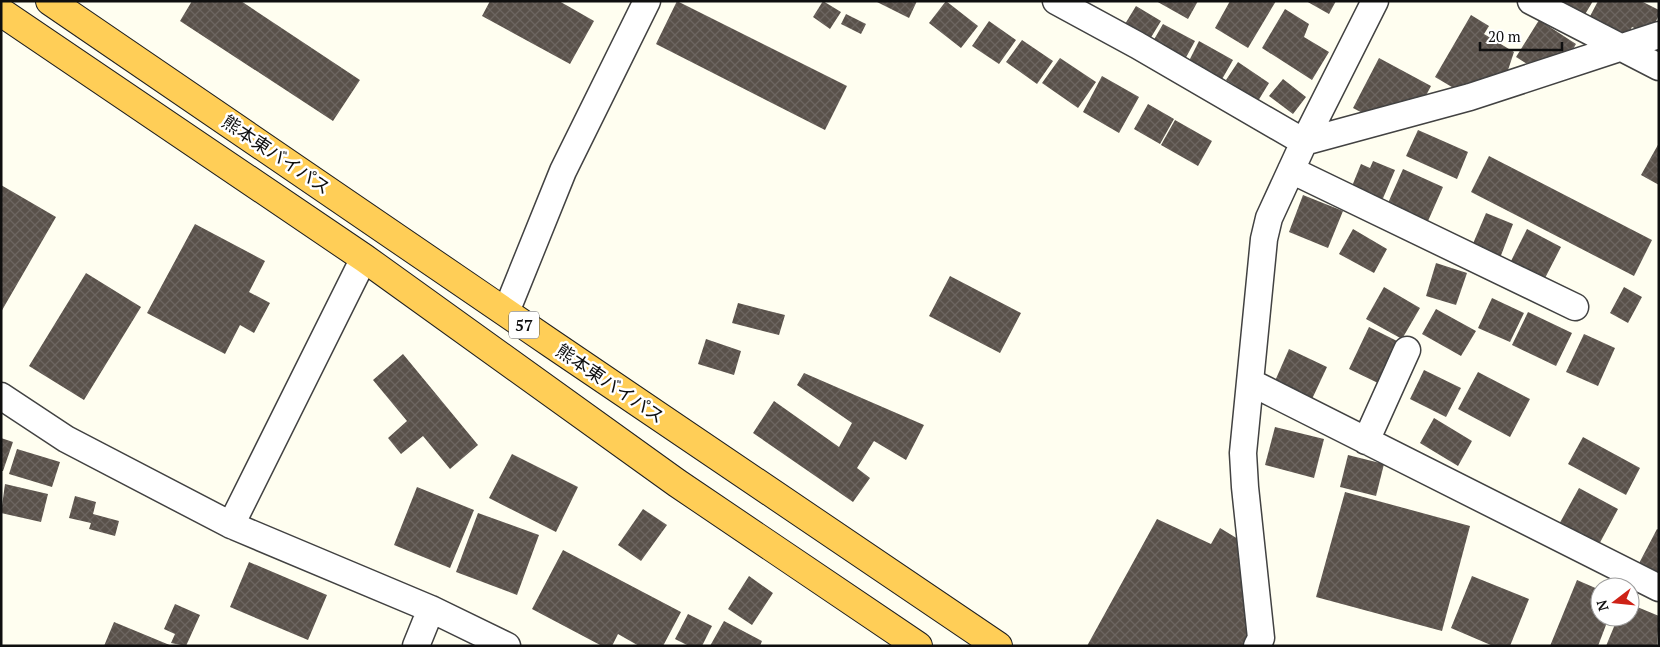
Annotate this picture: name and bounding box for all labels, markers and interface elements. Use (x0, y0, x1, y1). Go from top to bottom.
scale bar (1480, 20, 1562, 52)
text: 20 m (1488, 26, 1521, 46)
street label: 熊本東バイパス (218, 109, 335, 199)
road number: 57 (509, 312, 539, 338)
street label: 熊本東バイパス (552, 338, 669, 428)
north arrow (1590, 577, 1640, 627)
text: N (1591, 598, 1613, 613)

